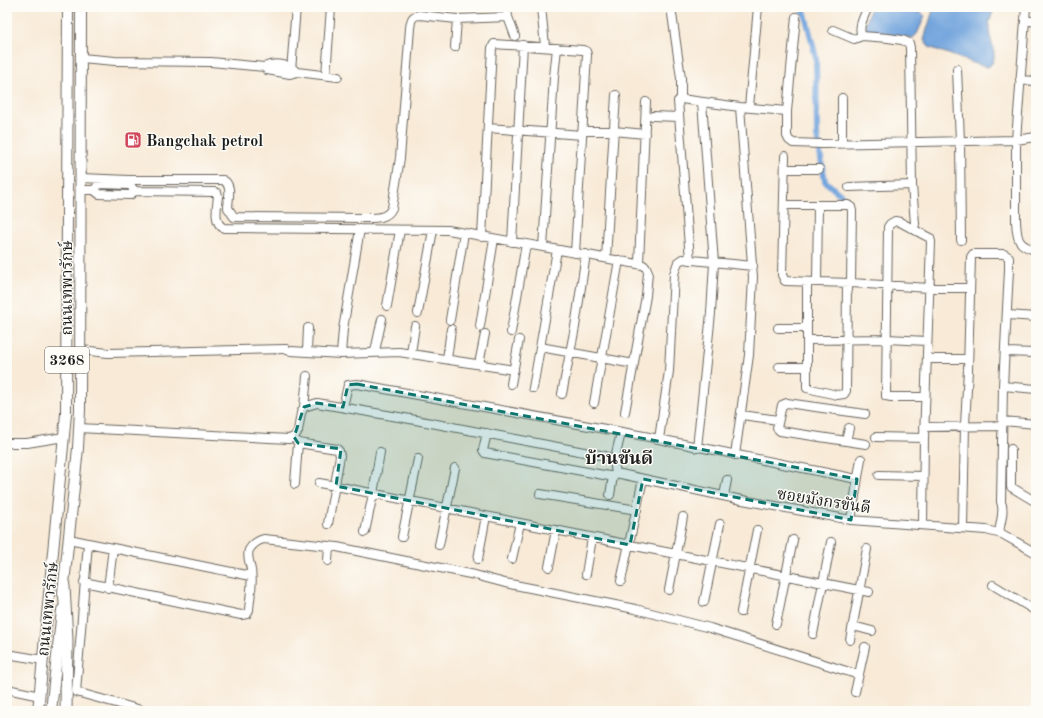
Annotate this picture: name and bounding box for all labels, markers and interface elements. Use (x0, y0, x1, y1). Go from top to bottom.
fuel station icon: Bangchak petrol (123, 130, 143, 150)
place label: Bangchak petrol (146, 134, 263, 150)
street label: ถนนเทพารักษ์ (57, 241, 76, 335)
road number: 3268 (45, 347, 89, 373)
district label: บ้านขันดี (585, 449, 653, 468)
street label: ซอยมังกรขันดี (776, 485, 872, 517)
street label: ถนนเทพารักษ์ (33, 561, 62, 657)

